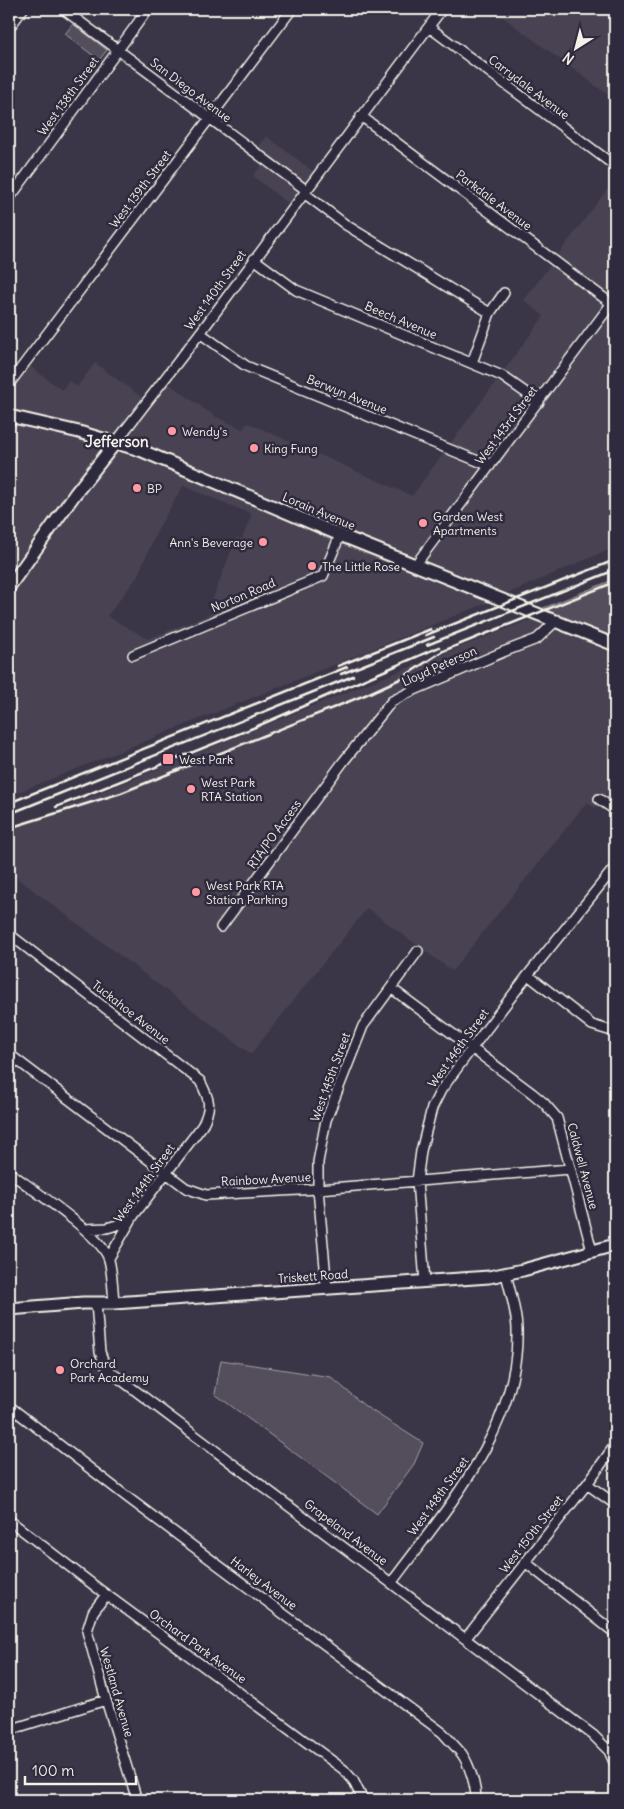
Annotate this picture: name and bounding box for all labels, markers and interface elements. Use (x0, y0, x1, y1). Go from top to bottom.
north arrow (552, 22, 602, 72)
text: N (559, 48, 578, 69)
street label: Carrydale Avenue (486, 52, 572, 122)
street label: West 138th Street (34, 54, 102, 138)
street label: San Diego Avenue (148, 55, 234, 125)
street label: West 139th Street (106, 147, 174, 231)
street label: Parkdale Avenue (453, 167, 535, 233)
street label: West 140th Street (181, 247, 249, 333)
street label: Beech Avenue (363, 298, 439, 342)
street label: Berwyn Avenue (305, 371, 389, 417)
street label: West 143rd Street (472, 383, 540, 467)
place label: Wendy's (182, 424, 228, 439)
marker: Wendy's (166, 425, 178, 437)
district label: Jefferson (85, 432, 149, 451)
place label: King Fung (264, 441, 318, 456)
marker: King Fung (248, 442, 260, 454)
place label: BP (147, 481, 162, 496)
marker: BP (131, 482, 143, 494)
street label: Lorain Avenue (280, 489, 358, 533)
place label: Garden West Apartments (433, 509, 503, 538)
marker: Garden West Apartments (417, 517, 429, 529)
place label: Ann's Beverage (170, 535, 253, 550)
marker: Ann's Beverage (257, 536, 269, 548)
place label: The Little Rose (322, 559, 400, 574)
marker: The Little Rose (306, 560, 318, 572)
street label: Norton Road (209, 575, 277, 615)
street label: Lloyd Peterson (399, 643, 479, 689)
marker: West Park (161, 752, 175, 766)
place label: West Park (179, 752, 233, 767)
place label: West Park RTA Station (201, 775, 263, 804)
marker: West Park RTA Station (185, 783, 197, 795)
street label: RTA/PO Access (244, 797, 304, 871)
place label: West Park RTA Station Parking (206, 878, 288, 907)
marker: West Park RTA Station Parking (190, 886, 202, 898)
street label: Tuckahoe Avenue (89, 977, 173, 1047)
street label: West 146th Street (424, 1006, 492, 1090)
street label: West 145th Street (307, 1030, 353, 1124)
street label: Caldwell Avenue (564, 1121, 602, 1211)
street label: West 144th Street (110, 1141, 178, 1225)
street label: Rainbow Avenue (221, 1169, 311, 1189)
street label: Triskett Road (278, 1266, 348, 1286)
place label: Orchard Park Academy (70, 1356, 149, 1385)
marker: Orchard Park Academy (54, 1364, 66, 1376)
street label: West 148th Street (404, 1454, 472, 1538)
street label: West 150th Street (496, 1492, 566, 1576)
street label: Grapeland Avenue (301, 1496, 391, 1568)
street label: Harley Avenue (228, 1553, 300, 1613)
street label: Orchard Park Avenue (146, 1606, 250, 1686)
street label: Westland Avenue (97, 1645, 137, 1739)
scale bar (25, 1754, 136, 1786)
text: 100 m (32, 1761, 74, 1780)

